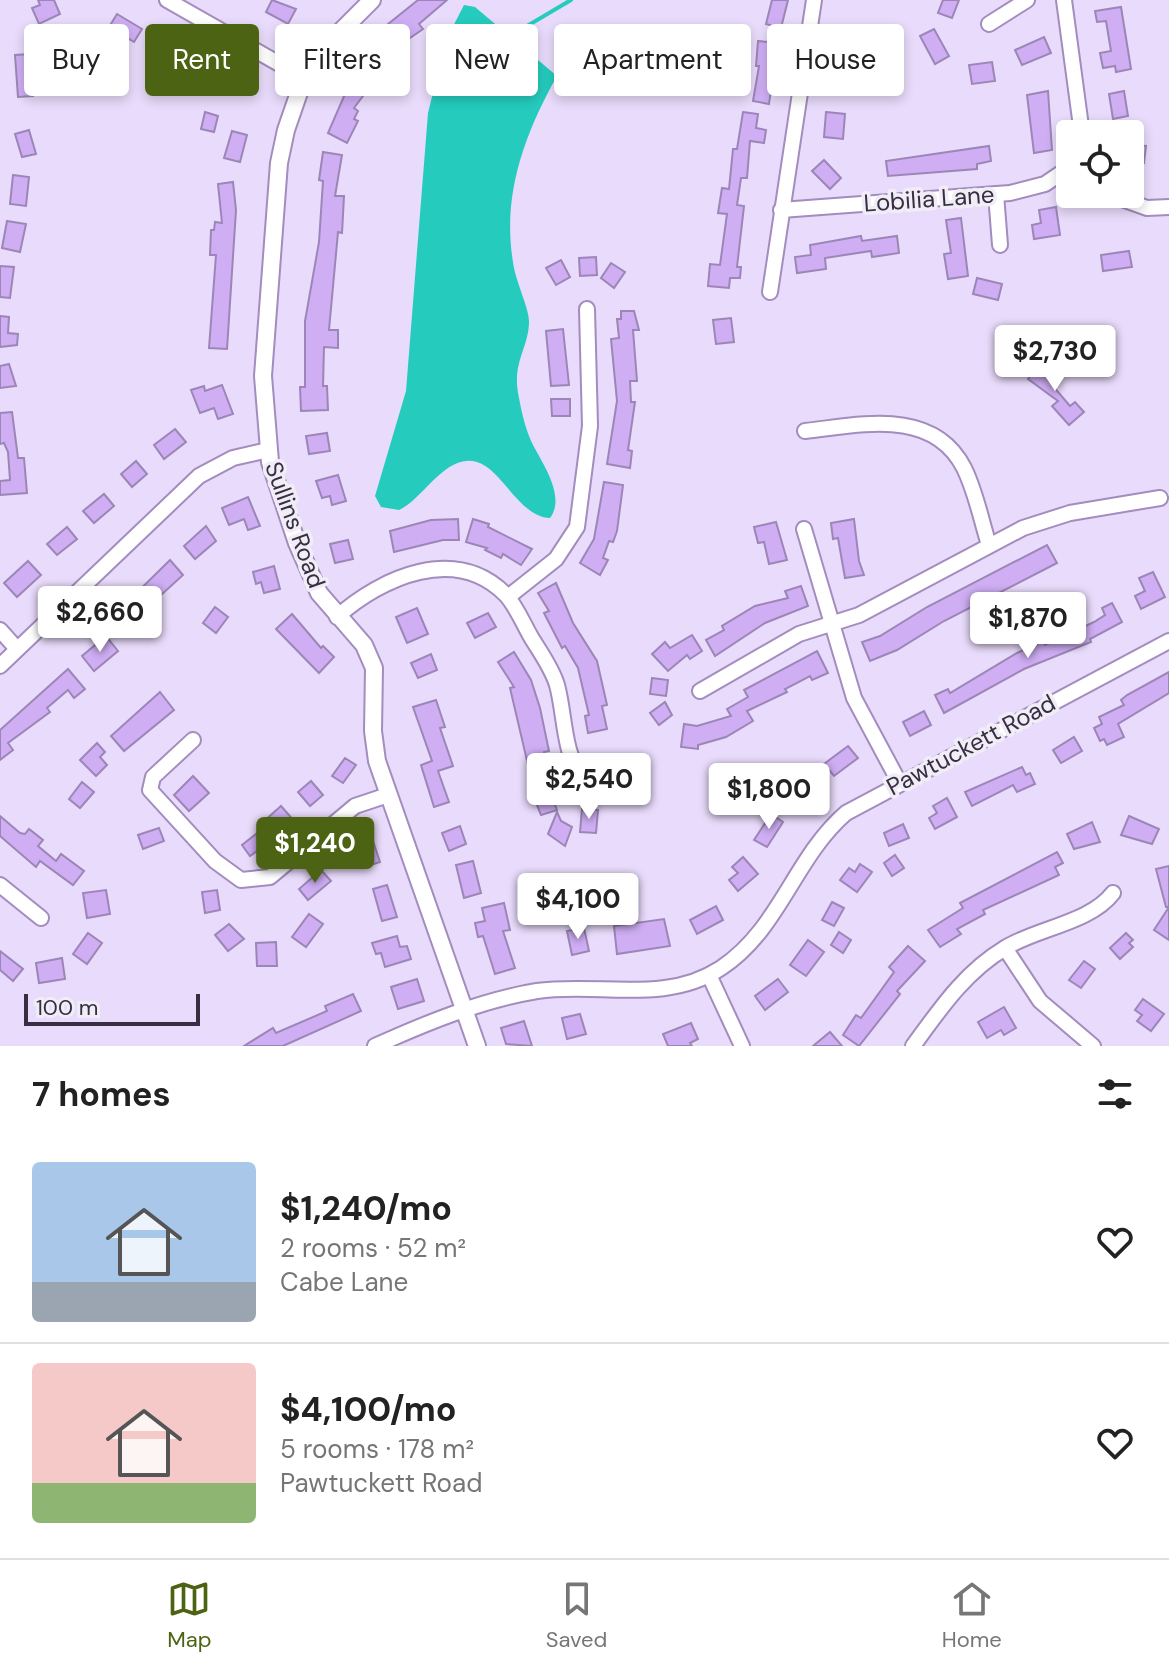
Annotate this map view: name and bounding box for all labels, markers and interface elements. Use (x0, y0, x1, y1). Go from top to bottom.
chip: Buy (24, 24, 129, 96)
chip: Rent (145, 24, 259, 96)
chip: Filters (275, 24, 410, 96)
chip: New (426, 24, 538, 96)
chip: Apartment (554, 24, 751, 96)
chip: House (767, 24, 904, 96)
map controls (1056, 120, 1144, 208)
button: locate (1056, 120, 1144, 208)
street label: Lobilia Lane (863, 178, 995, 219)
pin: $2,730 (990, 325, 1120, 393)
text: $2,730 (1013, 334, 1097, 368)
street label: Sullins Road (258, 457, 333, 592)
pin: $2,660 (35, 586, 165, 654)
pin: $1,870 (963, 592, 1093, 660)
text: $2,660 (56, 595, 144, 629)
text: $1,870 (988, 601, 1068, 635)
street label: Pawtuckett Road (881, 687, 1061, 802)
pin: $2,540 (524, 753, 654, 821)
text: $2,540 (545, 762, 633, 796)
pin: $1,800 (704, 763, 834, 831)
text: $1,800 (727, 772, 811, 806)
pin: $1,240 (250, 817, 380, 885)
text: $1,240 (274, 826, 356, 860)
pin: $4,100 (513, 873, 643, 941)
text: $4,100 (535, 882, 621, 916)
scale bar (24, 990, 200, 1026)
text: 100 m (36, 993, 98, 1022)
text: 7 homes (32, 1072, 171, 1117)
icon: filters (1093, 1072, 1137, 1116)
text: $1,240/mo (280, 1186, 452, 1231)
icon: home (96, 1194, 192, 1290)
icon: heart (1093, 1220, 1137, 1264)
text: 2 rooms · 52 m² (280, 1231, 466, 1265)
text: Cabe Lane (280, 1265, 408, 1299)
text: $4,100/mo (280, 1387, 457, 1432)
icon: home (96, 1395, 192, 1491)
icon: heart (1093, 1421, 1137, 1465)
text: 5 rooms · 178 m² (280, 1432, 474, 1466)
text: Pawtuckett Road (280, 1466, 483, 1500)
tab: Map (167, 1577, 211, 1654)
tab: Saved (546, 1577, 607, 1654)
tab: Home (942, 1577, 1002, 1654)

